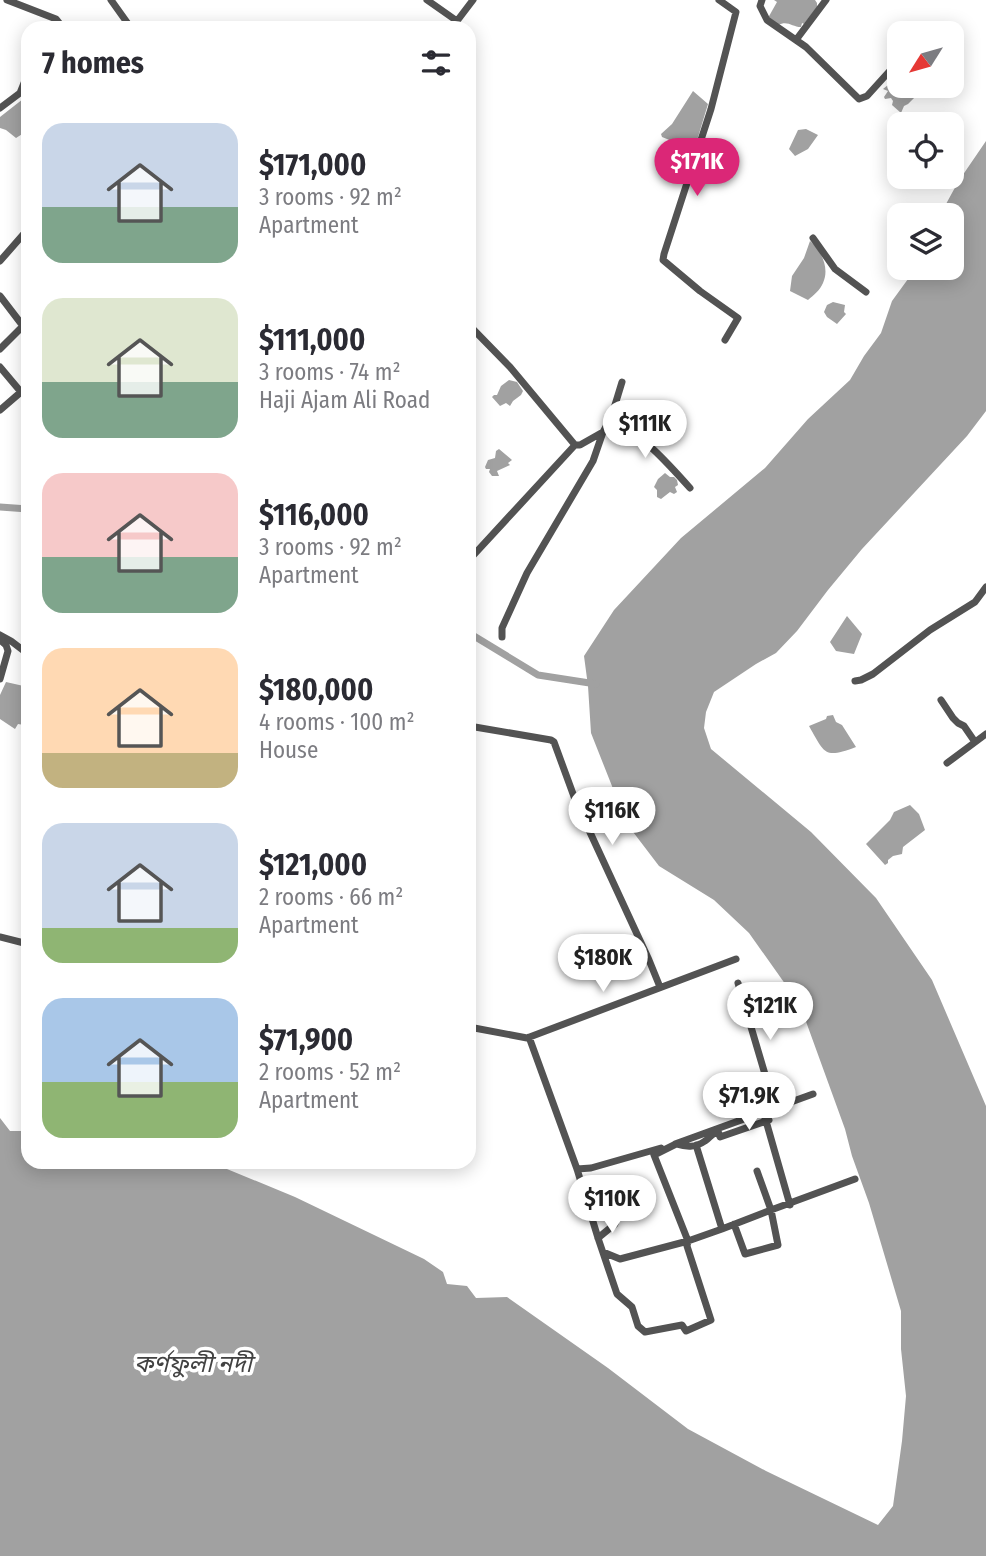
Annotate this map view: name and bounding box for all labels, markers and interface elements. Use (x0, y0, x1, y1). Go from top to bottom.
north arrow (887, 21, 964, 98)
map controls (887, 21, 964, 280)
icon: filters (417, 44, 455, 82)
text: 7 homes (42, 45, 144, 81)
button: locate (887, 112, 964, 189)
pin: $171K (648, 138, 746, 198)
text: $171,000 (259, 147, 366, 183)
text: $171K (670, 147, 724, 175)
icon: home (98, 151, 182, 235)
text: 3 rooms · 92 m² (259, 183, 402, 211)
button: layers (887, 203, 964, 280)
text: Apartment (259, 211, 359, 239)
text: $111,000 (259, 322, 365, 358)
icon: home (98, 326, 182, 410)
text: 3 rooms · 74 m² (259, 358, 401, 386)
text: Haji Ajam Ali Road (259, 386, 430, 414)
pin: $111K (596, 400, 694, 460)
text: $111K (619, 409, 671, 437)
text: $116,000 (259, 497, 369, 533)
icon: home (98, 501, 182, 585)
text: 3 rooms · 92 m² (259, 533, 402, 561)
text: Apartment (259, 561, 359, 589)
text: $180,000 (259, 672, 373, 708)
icon: home (98, 676, 182, 760)
text: 4 rooms · 100 m² (259, 708, 415, 736)
text: House (259, 736, 318, 764)
pin: $116K (563, 788, 661, 847)
text: $116K (584, 796, 640, 824)
text: $121,000 (259, 847, 367, 883)
icon: home (98, 851, 182, 935)
text: 2 rooms · 66 m² (259, 883, 403, 911)
text: Apartment (259, 911, 359, 939)
pin: $180K (554, 934, 652, 994)
text: $180K (574, 943, 632, 971)
pin: $121K (721, 982, 819, 1042)
text: $121K (743, 991, 797, 1019)
text: $71,900 (259, 1022, 353, 1058)
icon: home (98, 1026, 182, 1110)
text: 2 rooms · 52 m² (259, 1058, 401, 1086)
pin: $71.9K (692, 1072, 806, 1132)
text: $71.9K (719, 1081, 779, 1109)
text: Apartment (259, 1086, 359, 1114)
pin: $110K (563, 1176, 661, 1235)
text: $110K (584, 1184, 640, 1212)
water label: কর্ণফুলী নদী (134, 1349, 257, 1378)

